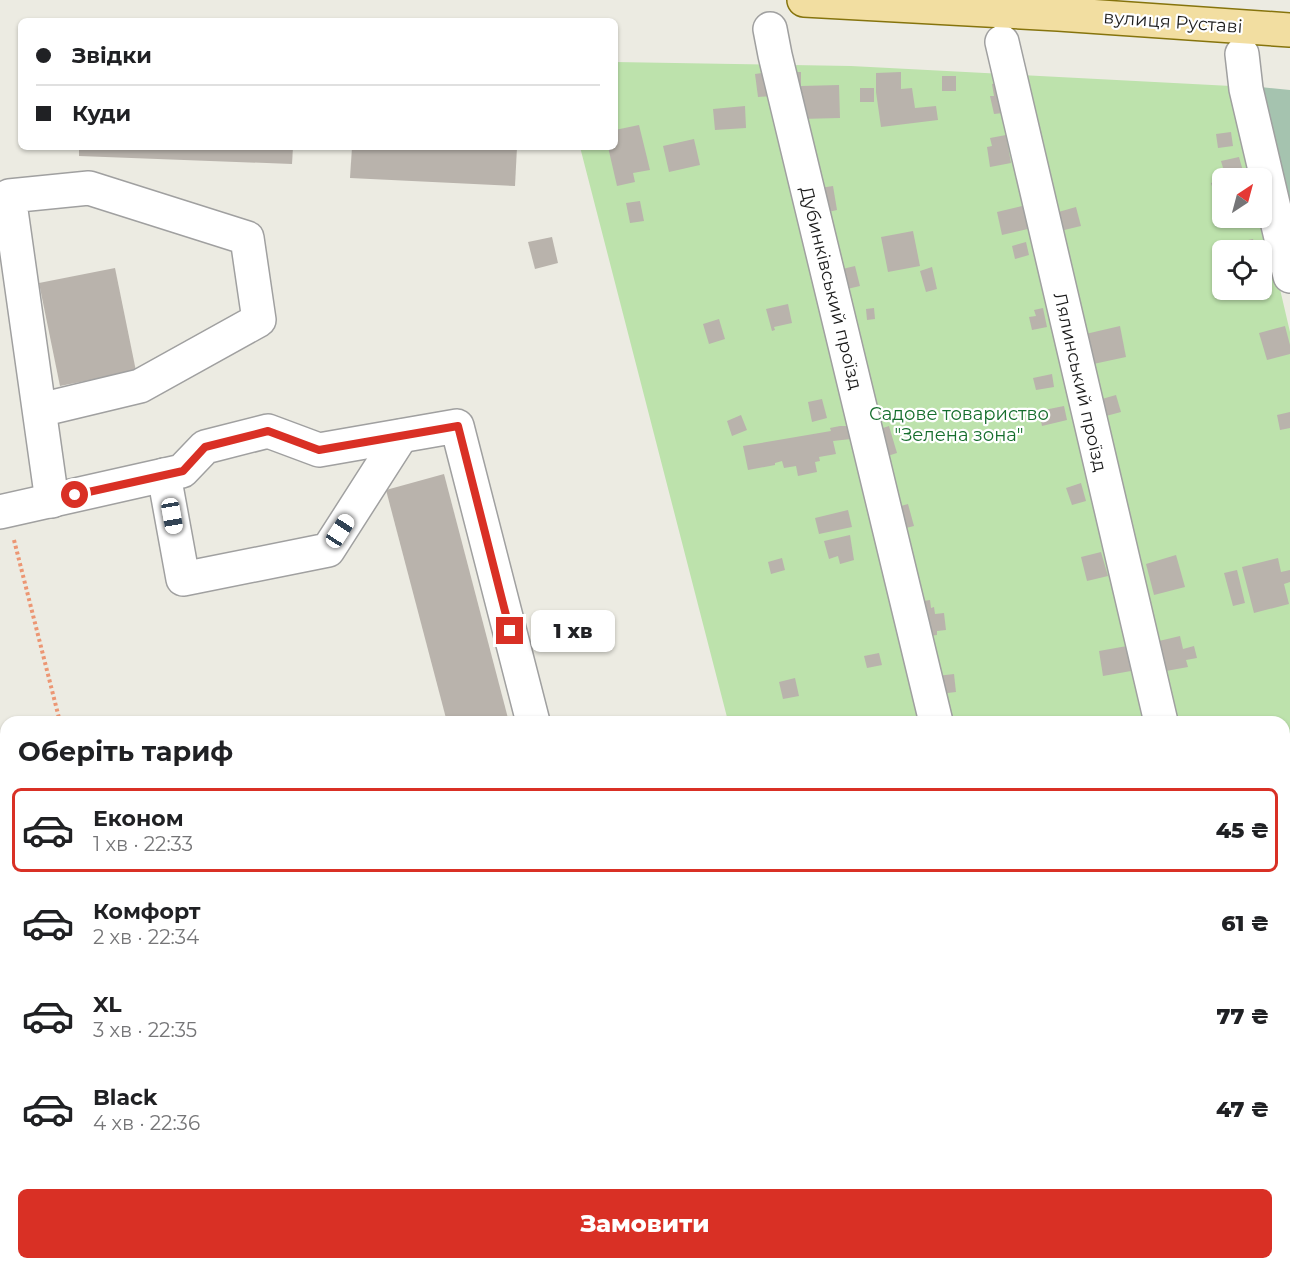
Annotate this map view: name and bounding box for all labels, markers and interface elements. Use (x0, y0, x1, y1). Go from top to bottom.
street label: вулиця Руставі (1103, 6, 1243, 38)
text: Звідки (72, 42, 152, 69)
text: Куди (72, 100, 131, 127)
north arrow (1212, 168, 1272, 228)
map controls (1212, 168, 1272, 300)
street label: Дубинківський проїзд (795, 184, 867, 392)
button: locate (1212, 240, 1272, 300)
street label: Лялинський проїзд (1049, 290, 1111, 474)
park label: Садове товариство "Зелена зона" (869, 403, 1049, 446)
route start (61, 481, 88, 508)
car (160, 497, 184, 535)
car (323, 511, 357, 551)
callout: 1 хв (531, 610, 615, 652)
route end (496, 617, 523, 644)
text: 1 хв (554, 619, 592, 643)
text: Оберіть тариф (18, 735, 233, 768)
icon: car (21, 803, 75, 857)
text: Економ (93, 805, 184, 832)
text: 45 ₴ (1216, 817, 1269, 844)
text: 1 хв · 22:33 (93, 832, 193, 856)
icon: car (21, 896, 75, 950)
text: Комфорт (93, 898, 201, 925)
text: 61 ₴ (1221, 910, 1269, 937)
text: 2 хв · 22:34 (93, 925, 199, 949)
icon: car (21, 989, 75, 1043)
text: XL (93, 991, 122, 1018)
text: 77 ₴ (1217, 1003, 1269, 1030)
text: 3 хв · 22:35 (93, 1018, 197, 1042)
icon: car (21, 1082, 75, 1136)
text: Black (93, 1084, 157, 1111)
text: 47 ₴ (1216, 1096, 1269, 1123)
text: 4 хв · 22:36 (93, 1111, 200, 1135)
button: Замовити (18, 1189, 1272, 1258)

